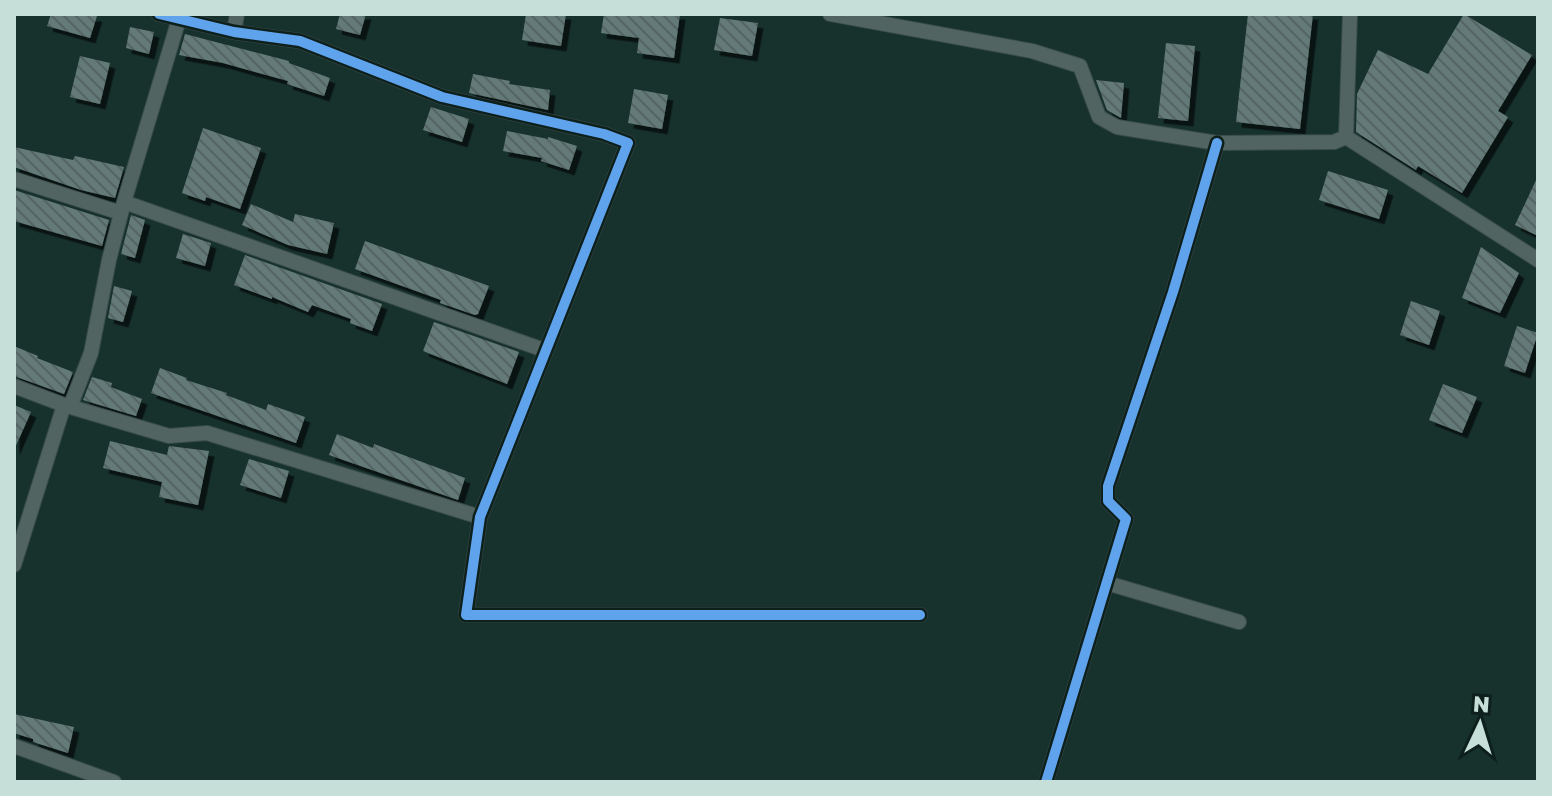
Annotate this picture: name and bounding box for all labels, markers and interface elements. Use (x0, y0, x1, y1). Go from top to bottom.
north arrow (1440, 684, 1520, 764)
text: N (1472, 689, 1491, 718)

